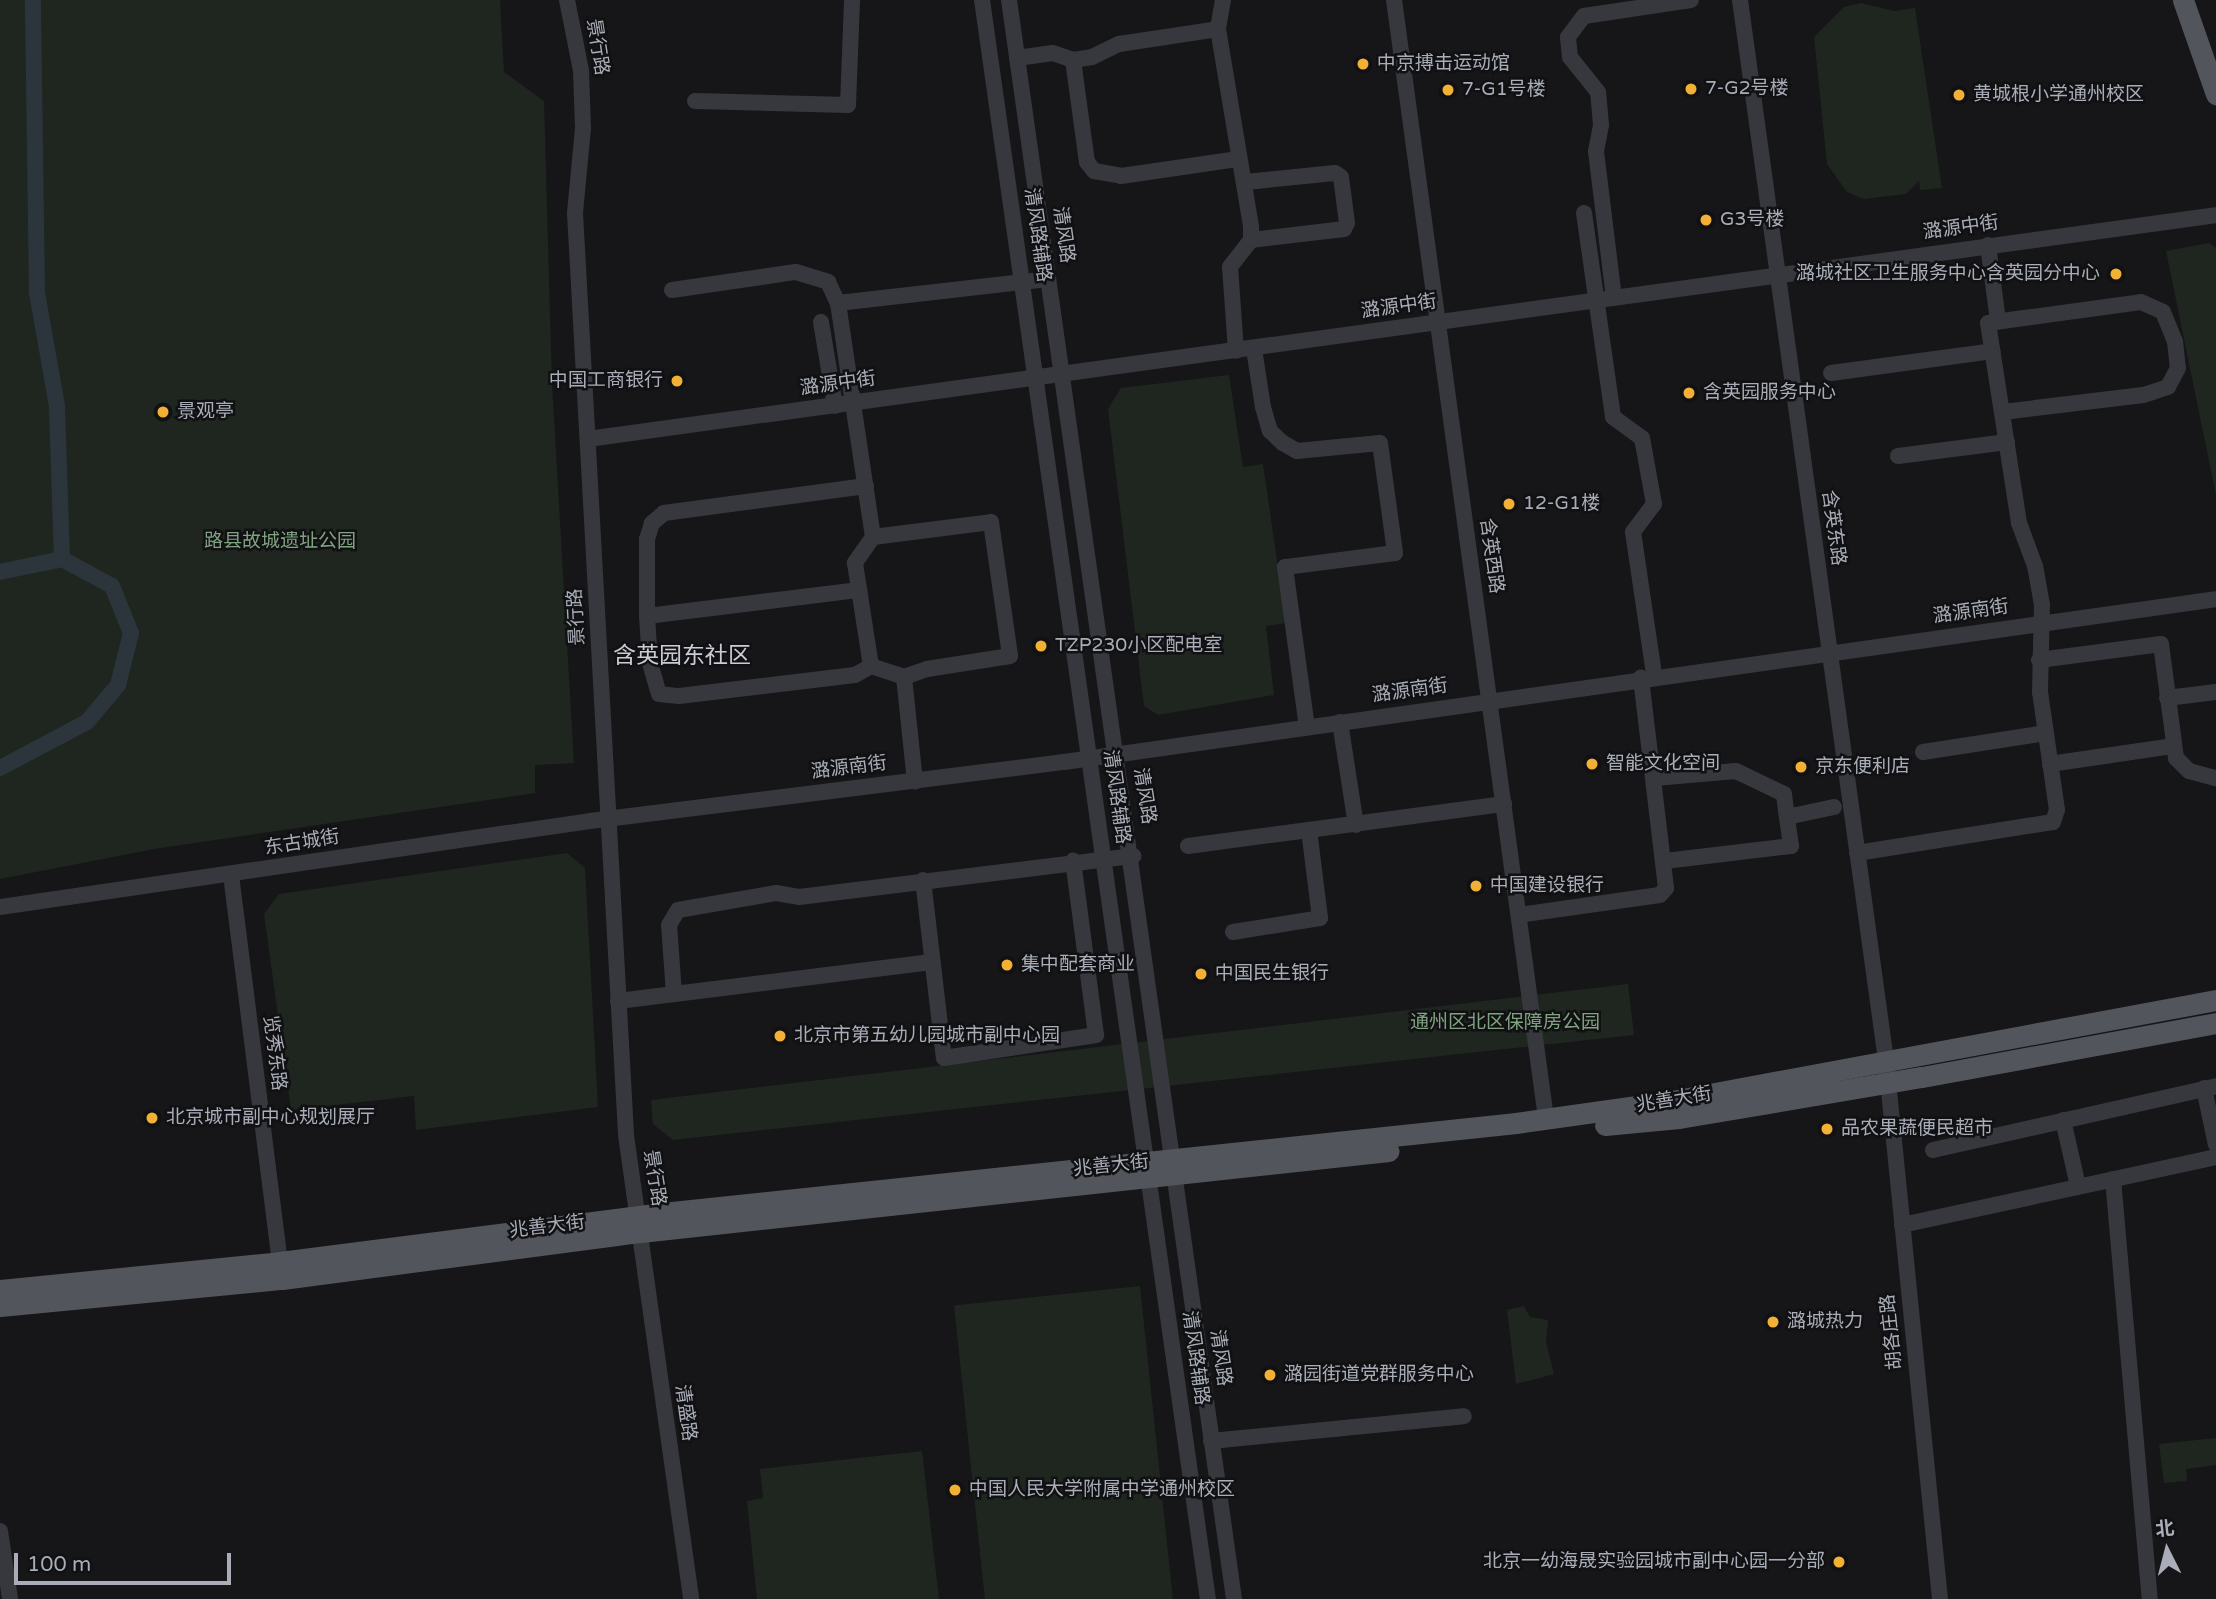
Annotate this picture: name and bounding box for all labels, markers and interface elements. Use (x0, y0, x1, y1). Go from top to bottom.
street label: 景行路 (581, 17, 613, 77)
place label: 中京搏击运动馆 (1377, 53, 1510, 75)
marker: 中京搏击运动馆 (1355, 56, 1371, 72)
place label: 7-G2号楼 (1705, 78, 1789, 100)
place label: 7-G1号楼 (1462, 79, 1546, 101)
marker: 7-G2号楼 (1683, 81, 1699, 97)
marker: 7-G1号楼 (1440, 82, 1456, 98)
place label: 黄城根小学通州校区 (1973, 84, 2144, 106)
marker: 黄城根小学通州校区 (1951, 87, 1967, 103)
street label: 清风路辅路 (1019, 186, 1055, 284)
street label: 清风路 (1048, 205, 1078, 265)
place label: G3号楼 (1720, 209, 1784, 231)
street label: 潞源中街 (1922, 211, 2000, 245)
marker: G3号楼 (1698, 212, 1714, 228)
place label: 潞城社区卫生服务中心含英园分中心 (1796, 263, 2100, 285)
marker: 潞城社区卫生服务中心含英园分中心 (2106, 264, 2126, 284)
street label: 潞源中街 (1360, 290, 1438, 324)
street label: 潞源中街 (799, 367, 877, 401)
place label: 中国工商银行 (549, 370, 663, 392)
marker: 中国工商银行 (669, 373, 685, 389)
place label: 含英园服务中心 (1703, 382, 1836, 404)
marker: 含英园服务中心 (1681, 385, 1697, 401)
place label: 景观亭 (177, 401, 234, 423)
marker: 景观亭 (155, 404, 171, 420)
street label: 含英东路 (1816, 489, 1850, 567)
place label: 12-G1楼 (1523, 493, 1600, 515)
marker: 12-G1楼 (1501, 496, 1517, 512)
street label: 含英西路 (1474, 517, 1508, 595)
park label: 路县故城遗址公园 (204, 531, 356, 553)
street label: 景行路 (564, 588, 590, 646)
street label: 潞源南街 (1932, 595, 2010, 629)
place label: TZP230小区配电室 (1055, 635, 1222, 657)
marker: TZP230小区配电室 (1033, 638, 1049, 654)
district label: 含英园东社区 (613, 642, 751, 670)
street label: 潞源南街 (1371, 674, 1449, 708)
street label: 清风路辅路 (1098, 748, 1134, 846)
street label: 潞源南街 (810, 752, 888, 784)
place label: 智能文化空间 (1606, 753, 1720, 775)
marker: 智能文化空间 (1584, 756, 1600, 772)
place label: 京东便利店 (1815, 756, 1910, 778)
marker: 京东便利店 (1793, 759, 1809, 775)
street label: 清风路 (1128, 766, 1160, 826)
street label: 东古城街 (263, 826, 341, 860)
place label: 中国建设银行 (1490, 875, 1604, 897)
marker: 中国建设银行 (1468, 878, 1484, 894)
place label: 集中配套商业 (1021, 954, 1135, 976)
marker: 集中配套商业 (999, 957, 1015, 973)
place label: 中国民生银行 (1215, 963, 1329, 985)
marker: 中国民生银行 (1193, 966, 1209, 982)
park label: 通州区北区保障房公园 (1410, 1012, 1600, 1034)
street label: 览秀东路 (258, 1014, 290, 1092)
place label: 北京市第五幼儿园城市副中心园 (794, 1025, 1060, 1047)
marker: 北京市第五幼儿园城市副中心园 (772, 1028, 788, 1044)
street label: 兆善大街 (1635, 1083, 1713, 1117)
place label: 北京城市副中心规划展厅 (166, 1107, 375, 1129)
marker: 北京城市副中心规划展厅 (144, 1110, 160, 1126)
place label: 品农果蔬便民超市 (1841, 1118, 1993, 1140)
marker: 品农果蔬便民超市 (1819, 1121, 1835, 1137)
street label: 景行路 (638, 1148, 670, 1208)
street label: 兆善大街 (1072, 1151, 1150, 1181)
street label: 兆善大街 (508, 1211, 586, 1243)
street label: 胡各庄路 (1877, 1293, 1907, 1371)
street label: 清风路辅路 (1177, 1309, 1213, 1407)
place label: 潞城热力 (1787, 1311, 1863, 1333)
marker: 潞城热力 (1765, 1314, 1781, 1330)
street label: 清风路 (1205, 1328, 1235, 1388)
place label: 潞园街道党群服务中心 (1284, 1364, 1474, 1386)
marker: 潞园街道党群服务中心 (1262, 1367, 1278, 1383)
street label: 清盛路 (670, 1383, 700, 1443)
place label: 中国人民大学附属中学通州校区 (969, 1479, 1235, 1501)
marker: 中国人民大学附属中学通州校区 (947, 1482, 963, 1498)
north arrow (2132, 1515, 2202, 1585)
text: 北 (2154, 1517, 2175, 1541)
scale bar (18, 1540, 234, 1584)
place label: 北京一幼海晟实验园城市副中心园一分部 (1483, 1551, 1825, 1573)
text: 100 m (27, 1552, 91, 1577)
marker: 北京一幼海晟实验园城市副中心园一分部 (1831, 1554, 1847, 1570)

